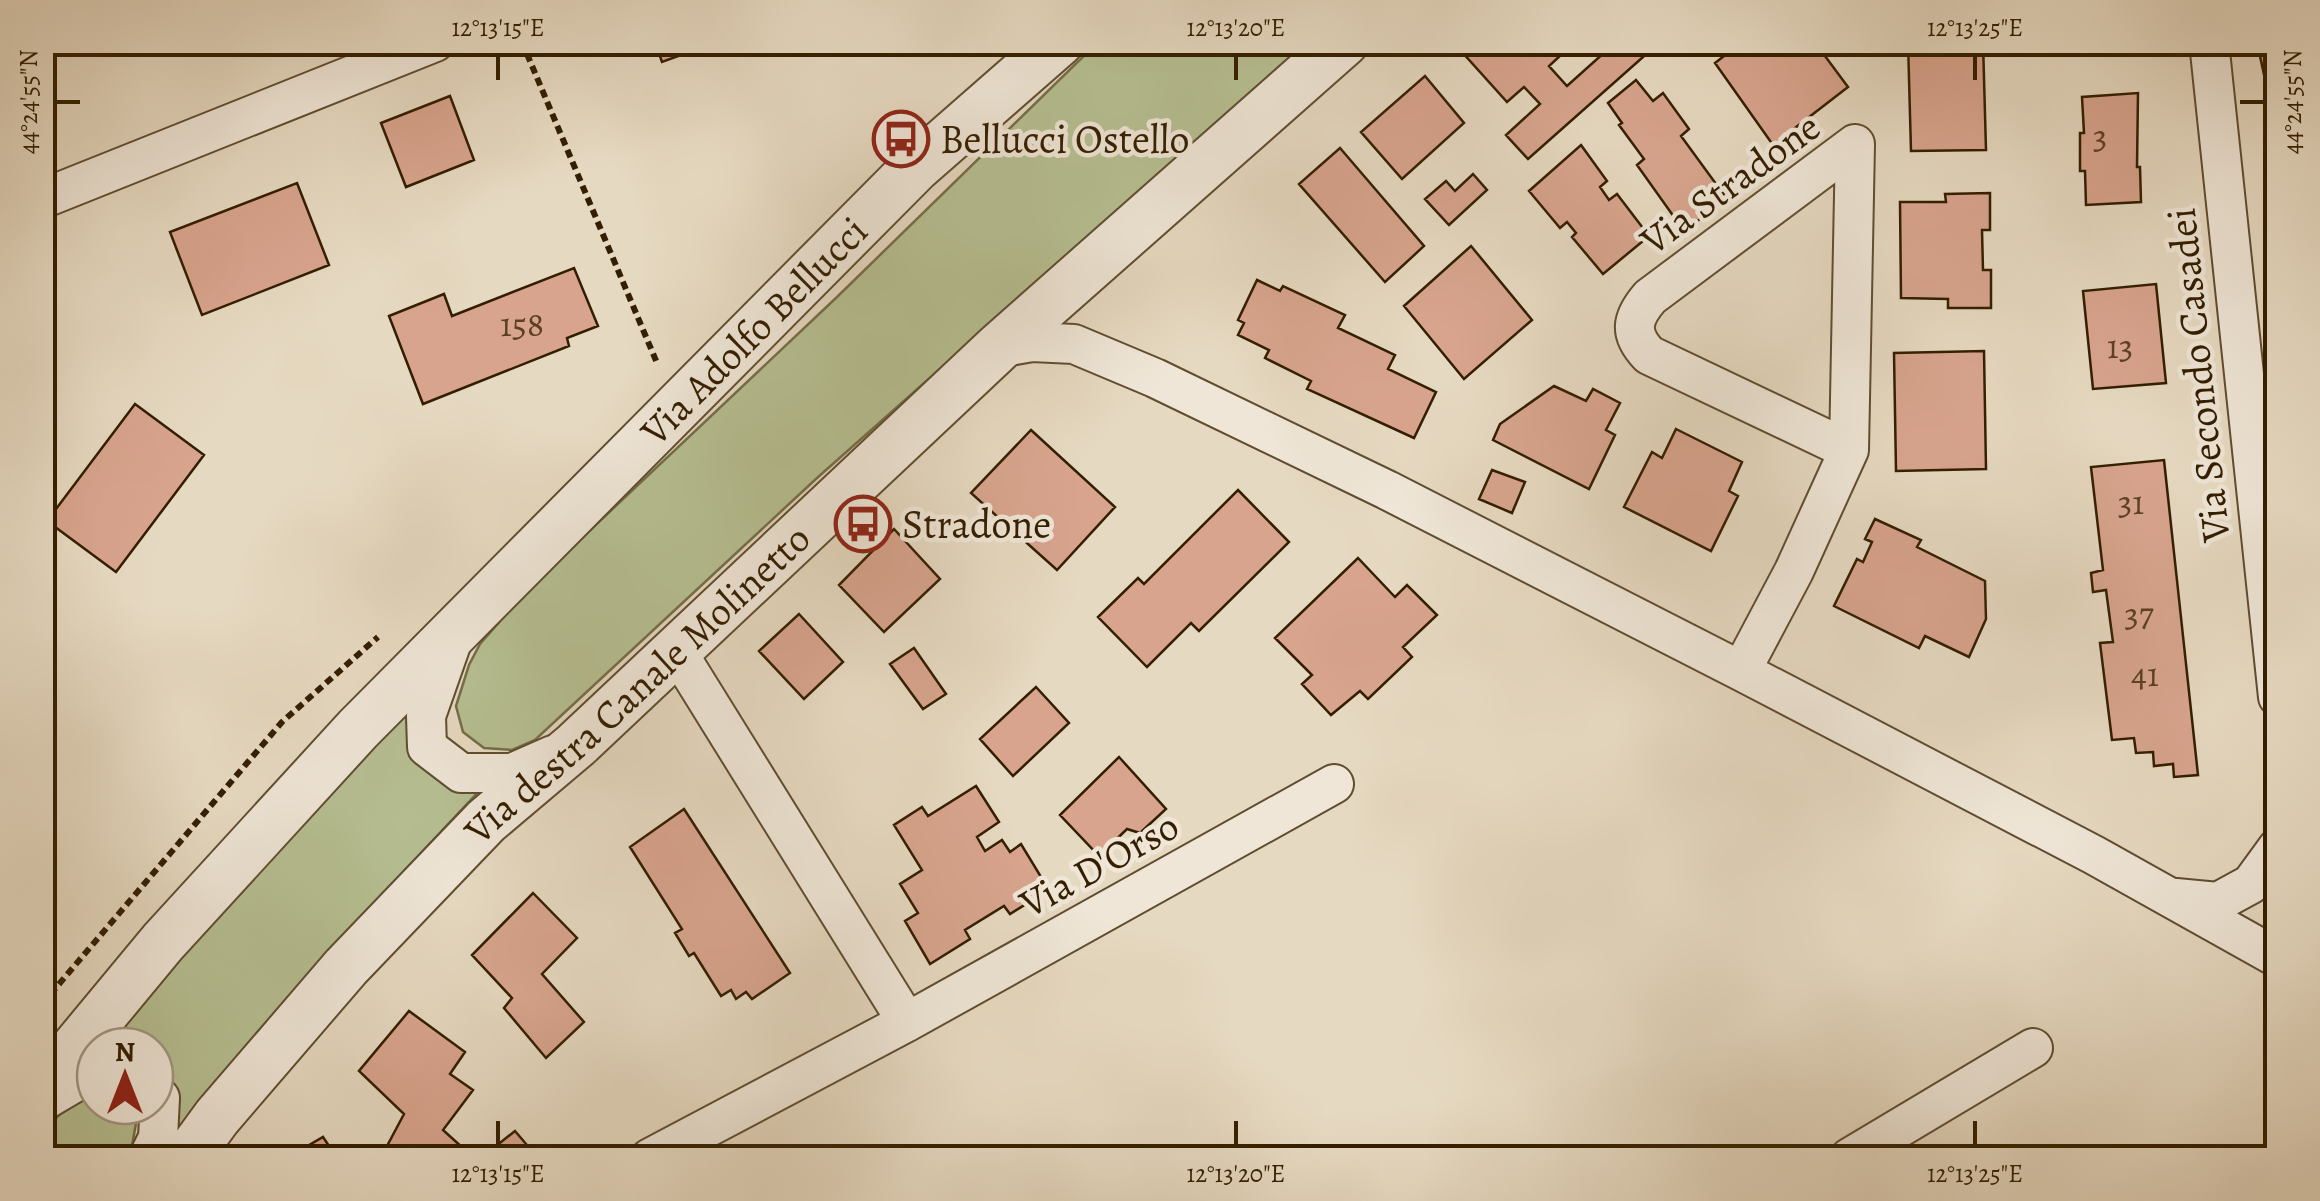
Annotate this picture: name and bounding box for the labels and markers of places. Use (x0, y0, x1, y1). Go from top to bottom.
bus stop icon: Bellucci Ostello (871, 109, 931, 169)
place label: Bellucci Ostello (940, 112, 1189, 167)
bus stop icon: Stradone (833, 494, 893, 554)
place label: Stradone (902, 497, 1051, 552)

